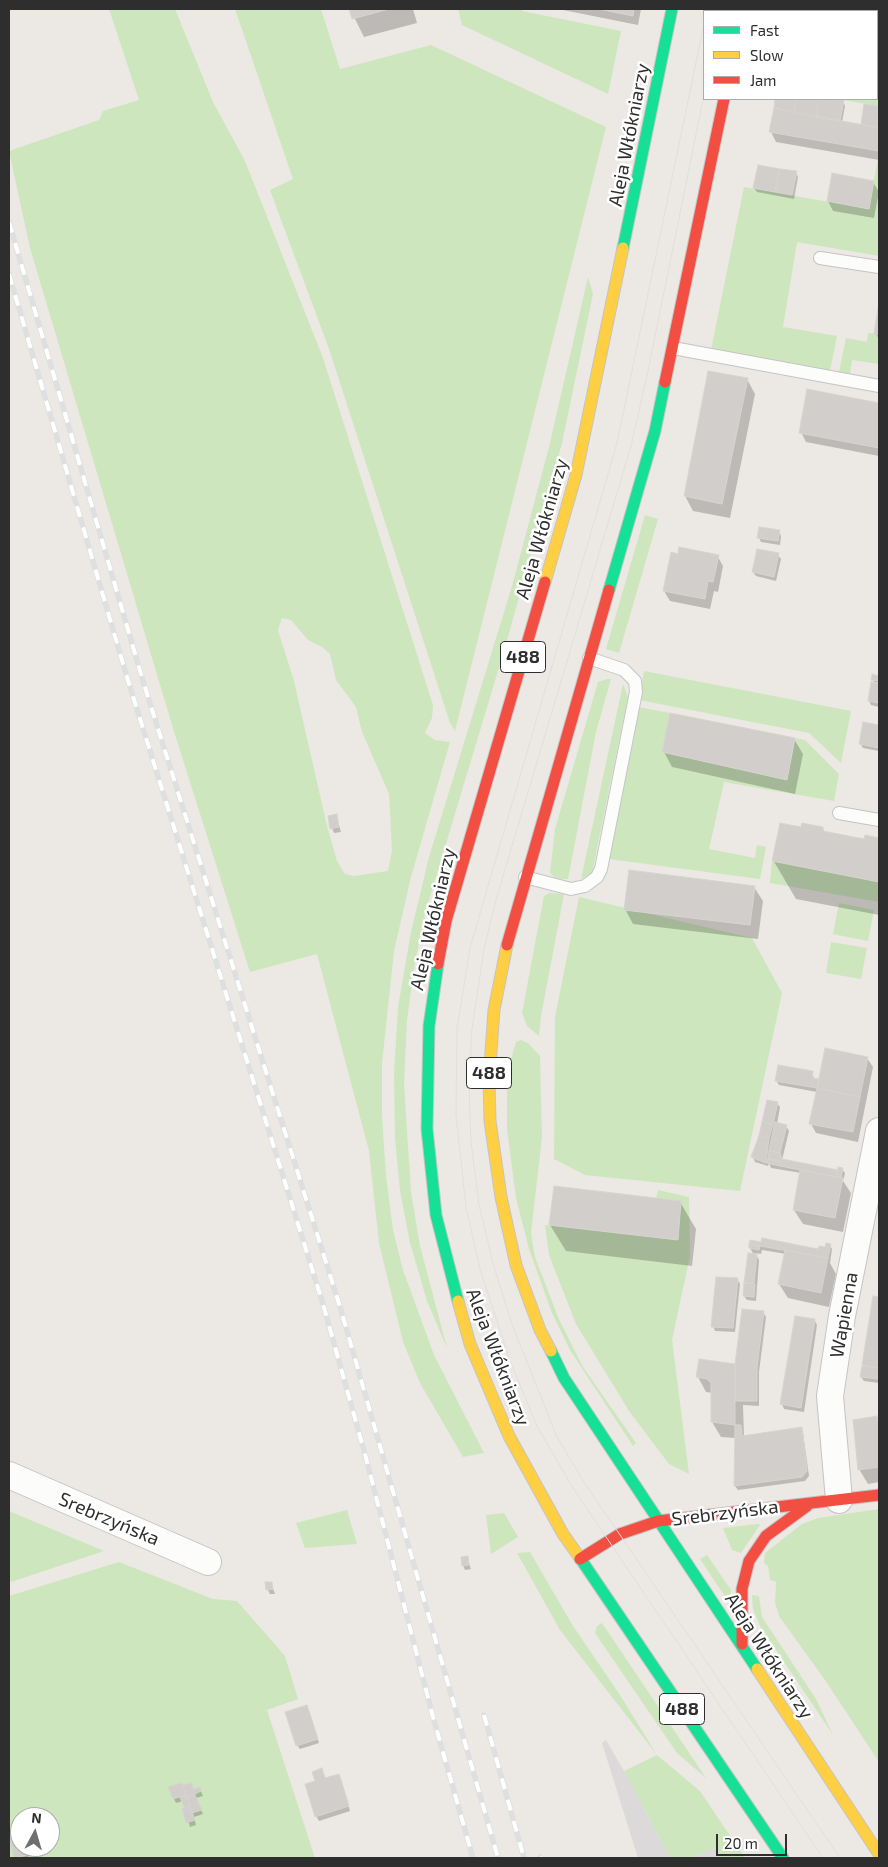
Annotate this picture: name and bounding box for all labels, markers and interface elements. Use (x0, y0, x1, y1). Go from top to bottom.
legend (703, 10, 878, 100)
text: Fast (750, 21, 779, 39)
text: Slow (750, 46, 784, 64)
street label: Aleja Włókniarzy (604, 61, 654, 209)
text: Jam (750, 71, 776, 89)
street label: Aleja Włókniarzy (511, 456, 573, 602)
road number: 488 (500, 642, 546, 672)
street label: Aleja Włókniarzy (406, 846, 460, 992)
road number: 488 (466, 1058, 512, 1088)
street label: Wapienna (825, 1270, 863, 1360)
street label: Aleja Włókniarzy (461, 1285, 535, 1429)
street label: Srebrzyńska (55, 1488, 163, 1550)
street label: Srebrzyńska (670, 1495, 780, 1531)
street label: Aleja Włókniarzy (720, 1589, 818, 1723)
road number: 488 (660, 1694, 704, 1725)
north arrow (10, 1807, 60, 1857)
text: N (31, 1809, 42, 1827)
scale bar (718, 1824, 789, 1856)
text: 20 m (724, 1834, 758, 1852)

